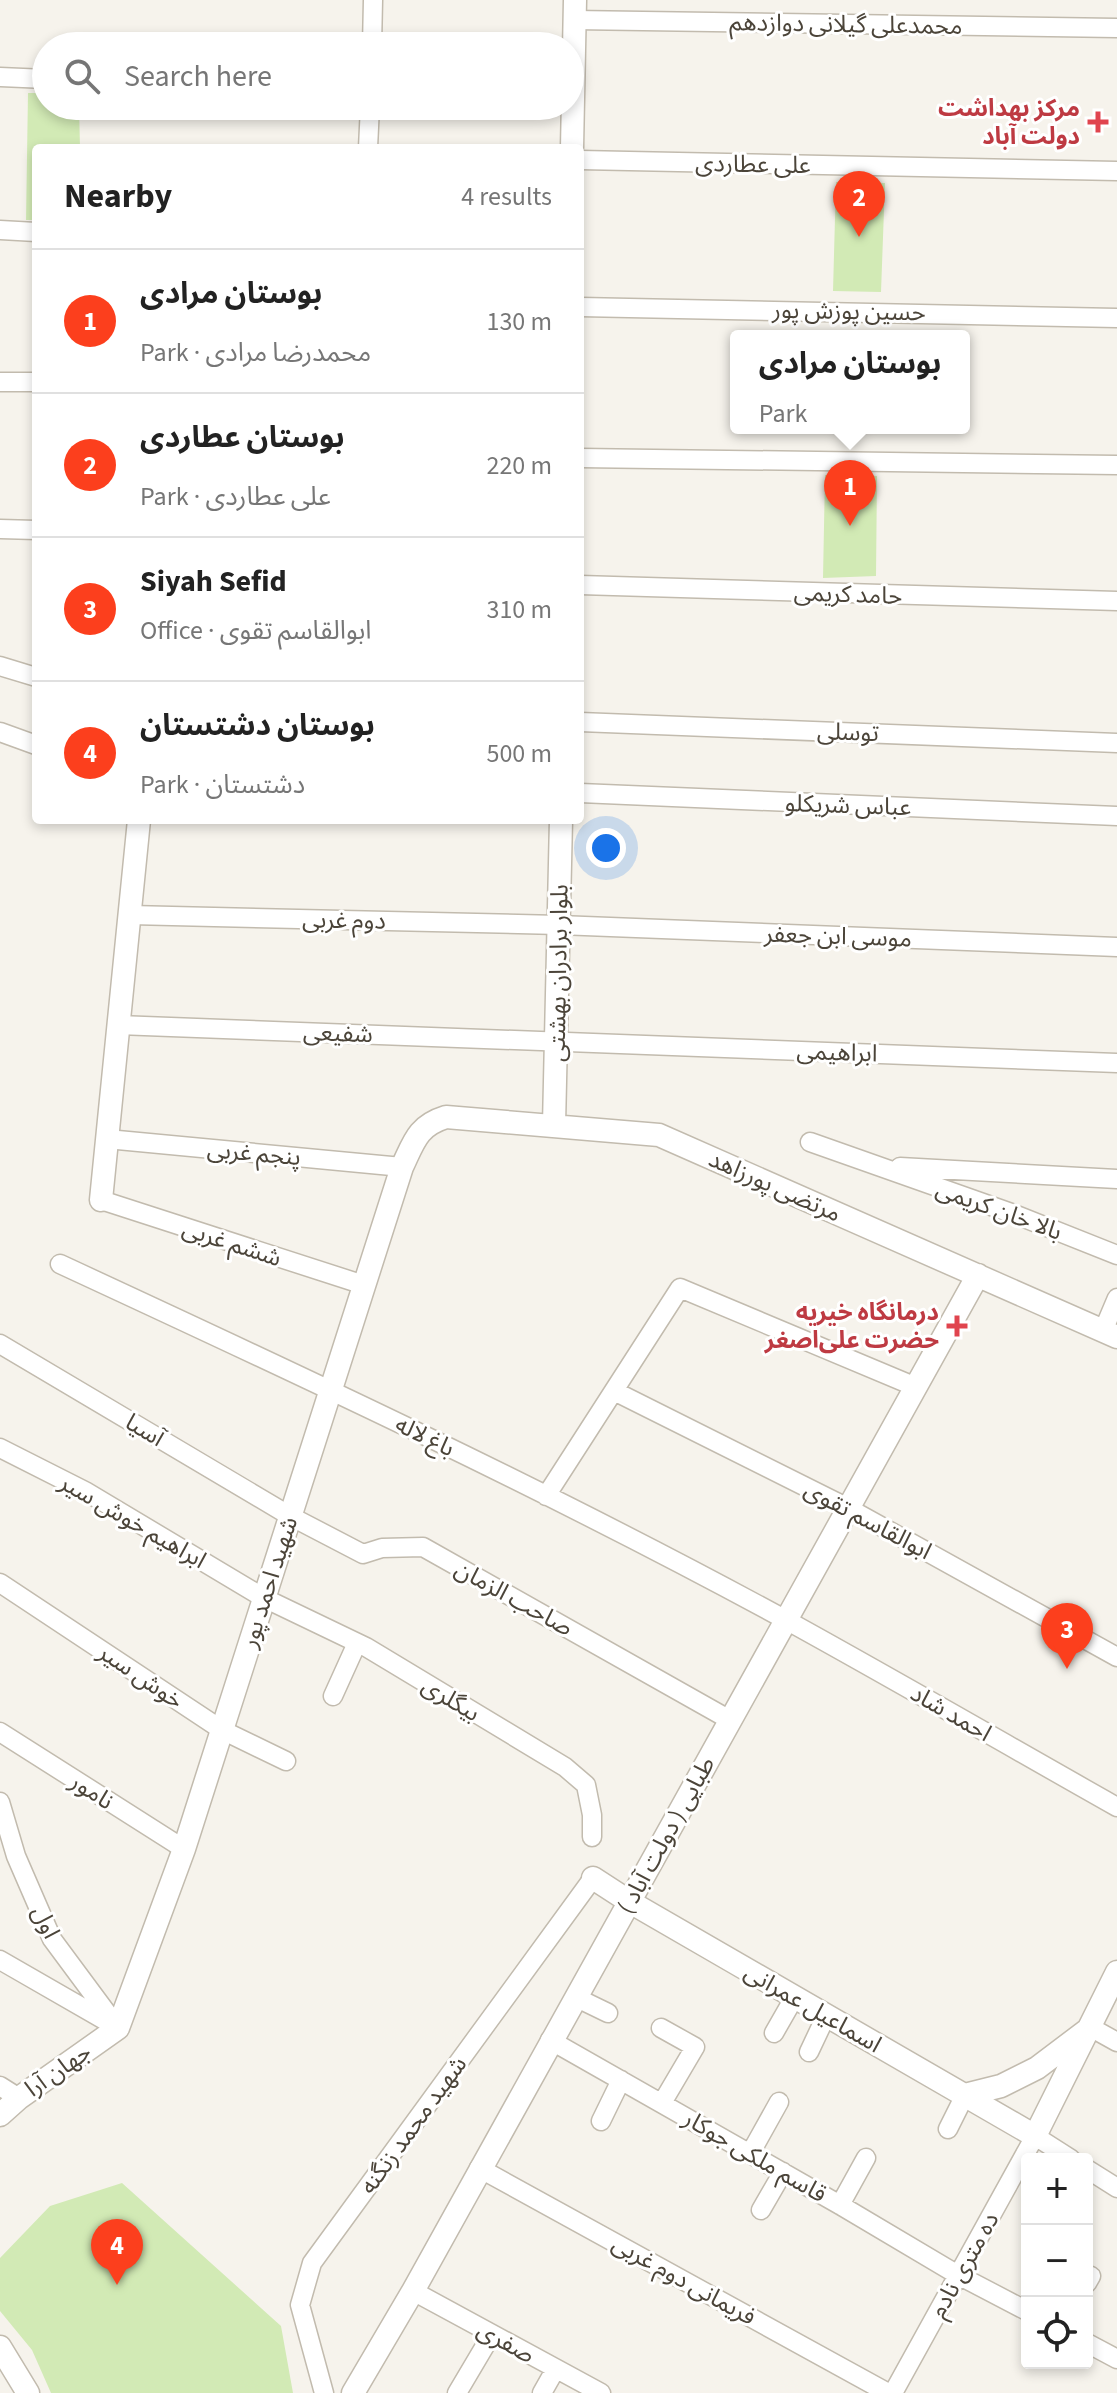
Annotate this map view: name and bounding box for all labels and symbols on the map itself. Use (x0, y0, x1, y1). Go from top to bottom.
street label: محمدعلی گیلانی دوازدهم (729, 5, 963, 44)
place label: مرکز بهداشت دولت آباد (938, 91, 1080, 154)
marker: مرکز بهداشت دولت آباد (1087, 111, 1109, 133)
street label: علی عطاردی (695, 146, 811, 183)
pin: 2 (833, 171, 885, 237)
street label: حسین پوزش پور (771, 293, 926, 330)
pin: 1 (824, 460, 876, 526)
street label: حامد کریمی (793, 575, 903, 614)
street label: توسلی (816, 714, 880, 751)
street label: عباس شریکلو (784, 786, 912, 825)
your location (586, 828, 626, 868)
street label: بلوار برادران بهشتی (539, 884, 578, 1062)
street label: دوم غربی (302, 902, 386, 939)
street label: موسی ابن جعفر (763, 916, 912, 957)
street label: شفیعی (302, 1015, 373, 1052)
street label: ابراهیمی (796, 1034, 878, 1071)
street label: پنجم غربی (206, 1132, 302, 1175)
street label: مرتضی پورزاهد (703, 1142, 847, 1231)
street label: بالا خان کریمی (931, 1171, 1067, 1249)
street label: ششم غربی (178, 1211, 286, 1276)
place label: درمانگاه خیریه حضرت علی‌اصغر (764, 1295, 939, 1358)
marker: درمانگاه خیریه حضرت علی‌اصغر (946, 1315, 968, 1337)
street label: آسیا (118, 1405, 172, 1456)
street label: باغ لاله (389, 1407, 460, 1466)
street label: ابراهیم خوش سیر (52, 1465, 213, 1578)
street label: ابوالقاسم تقوی (798, 1472, 938, 1569)
street label: شهید احمد پور (231, 1512, 307, 1653)
street label: صاحب الزمان (448, 1552, 579, 1645)
pin: 3 (1041, 1603, 1093, 1669)
street label: خوش سیر (90, 1634, 191, 1718)
street label: بیگلری (415, 1668, 487, 1731)
street label: احمد شاد (904, 1676, 998, 1751)
street label: طبایی ( دولت آباد ) (609, 1750, 724, 1920)
street label: نامور (62, 1764, 121, 1819)
street label: اول (23, 1900, 69, 1945)
street label: اسماعیل عمرانی (738, 1955, 888, 2062)
street label: جهان آرا (18, 2035, 99, 2106)
street label: شهید محمد زنگنه (351, 2049, 476, 2202)
street label: قاسم ملکی جوکار (676, 2101, 833, 2212)
street label: ده متری نادم (921, 2206, 1008, 2325)
pin: 4 (91, 2219, 143, 2285)
street label: فریمانی دوم غربی (605, 2226, 762, 2335)
street label: صفری (470, 2312, 541, 2373)

